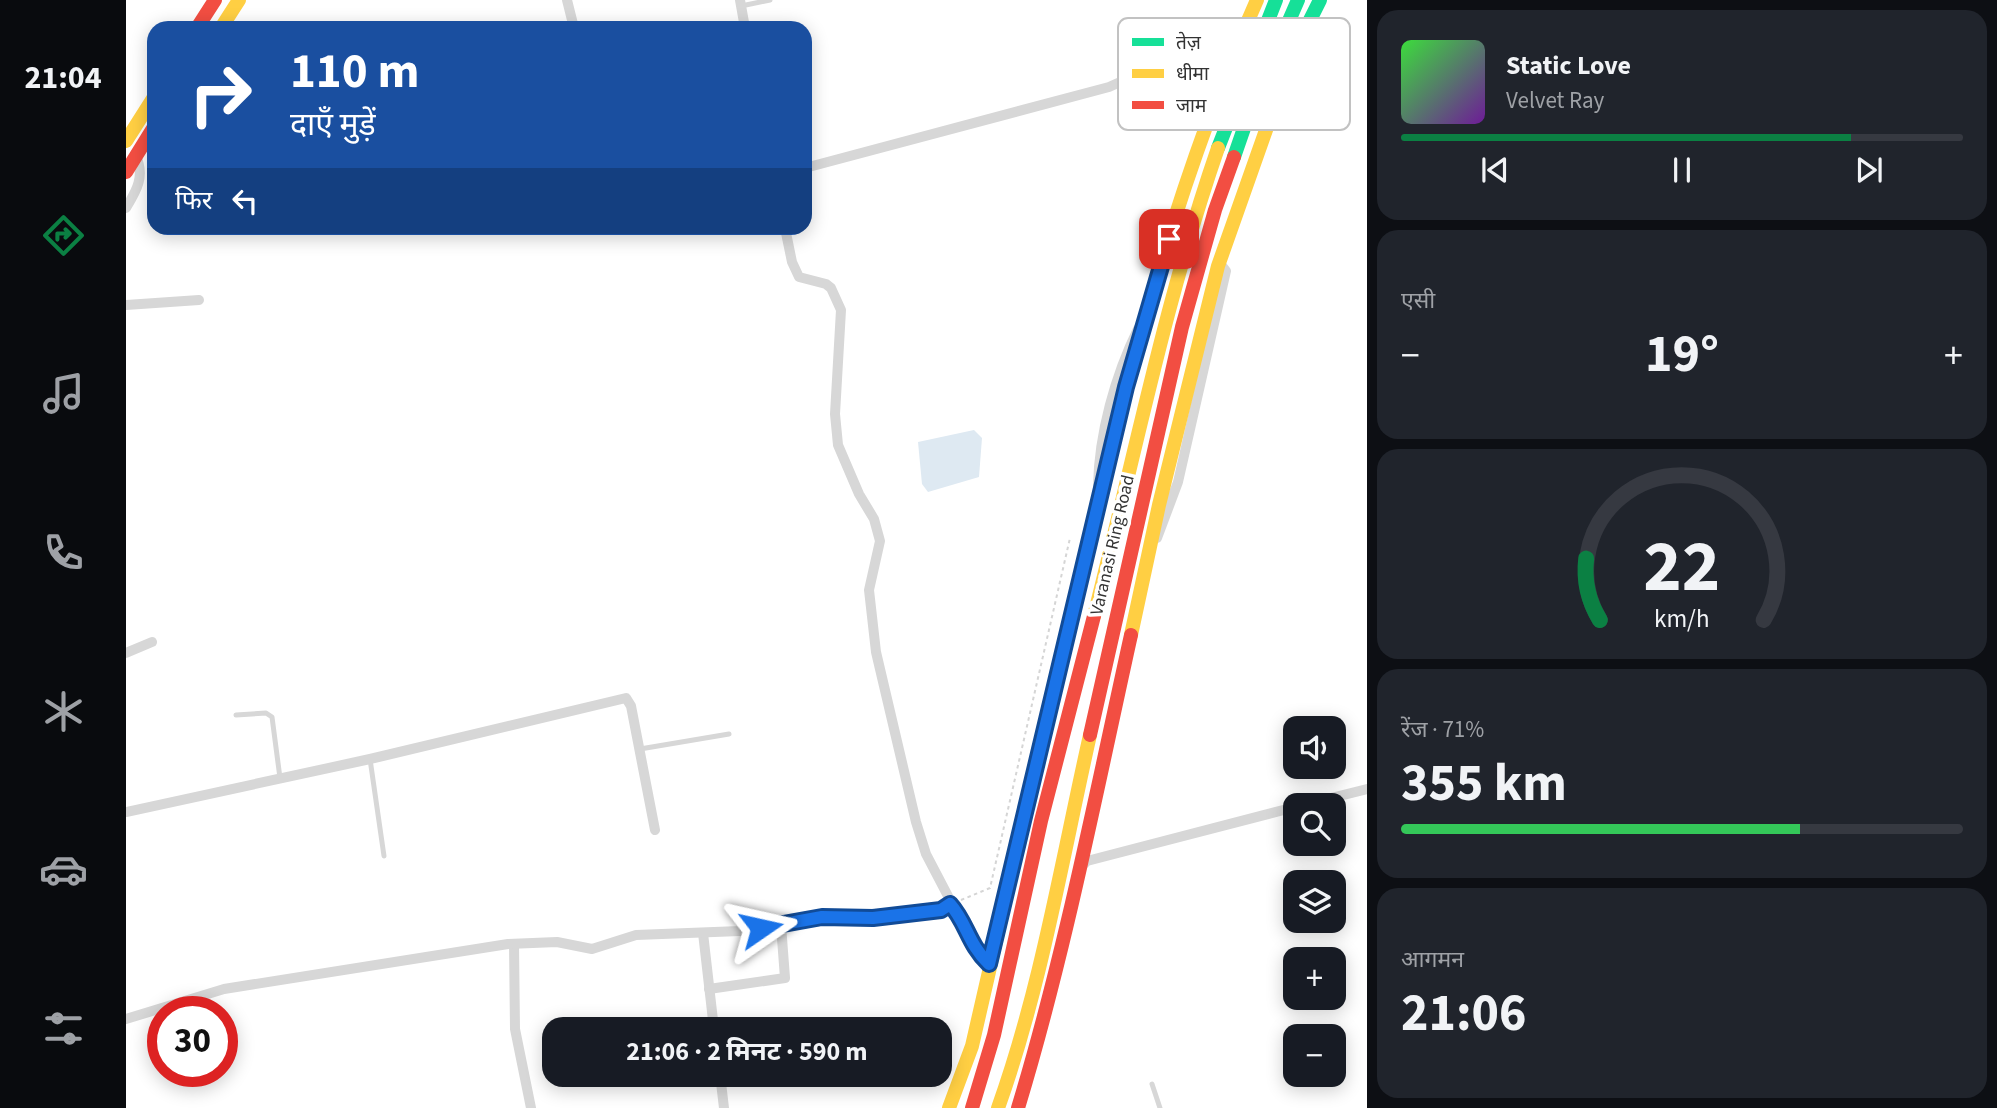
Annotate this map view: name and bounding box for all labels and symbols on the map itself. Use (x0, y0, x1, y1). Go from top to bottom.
legend (1118, 18, 1350, 130)
text: तेज़ (1176, 30, 1202, 57)
text: धीमा (1176, 61, 1210, 88)
text: जाम (1176, 93, 1207, 120)
pin (1139, 209, 1199, 269)
street label: Varanasi Ring Road (1084, 473, 1141, 618)
position arrow (724, 891, 798, 965)
speed limit sign: 30 (147, 996, 238, 1087)

